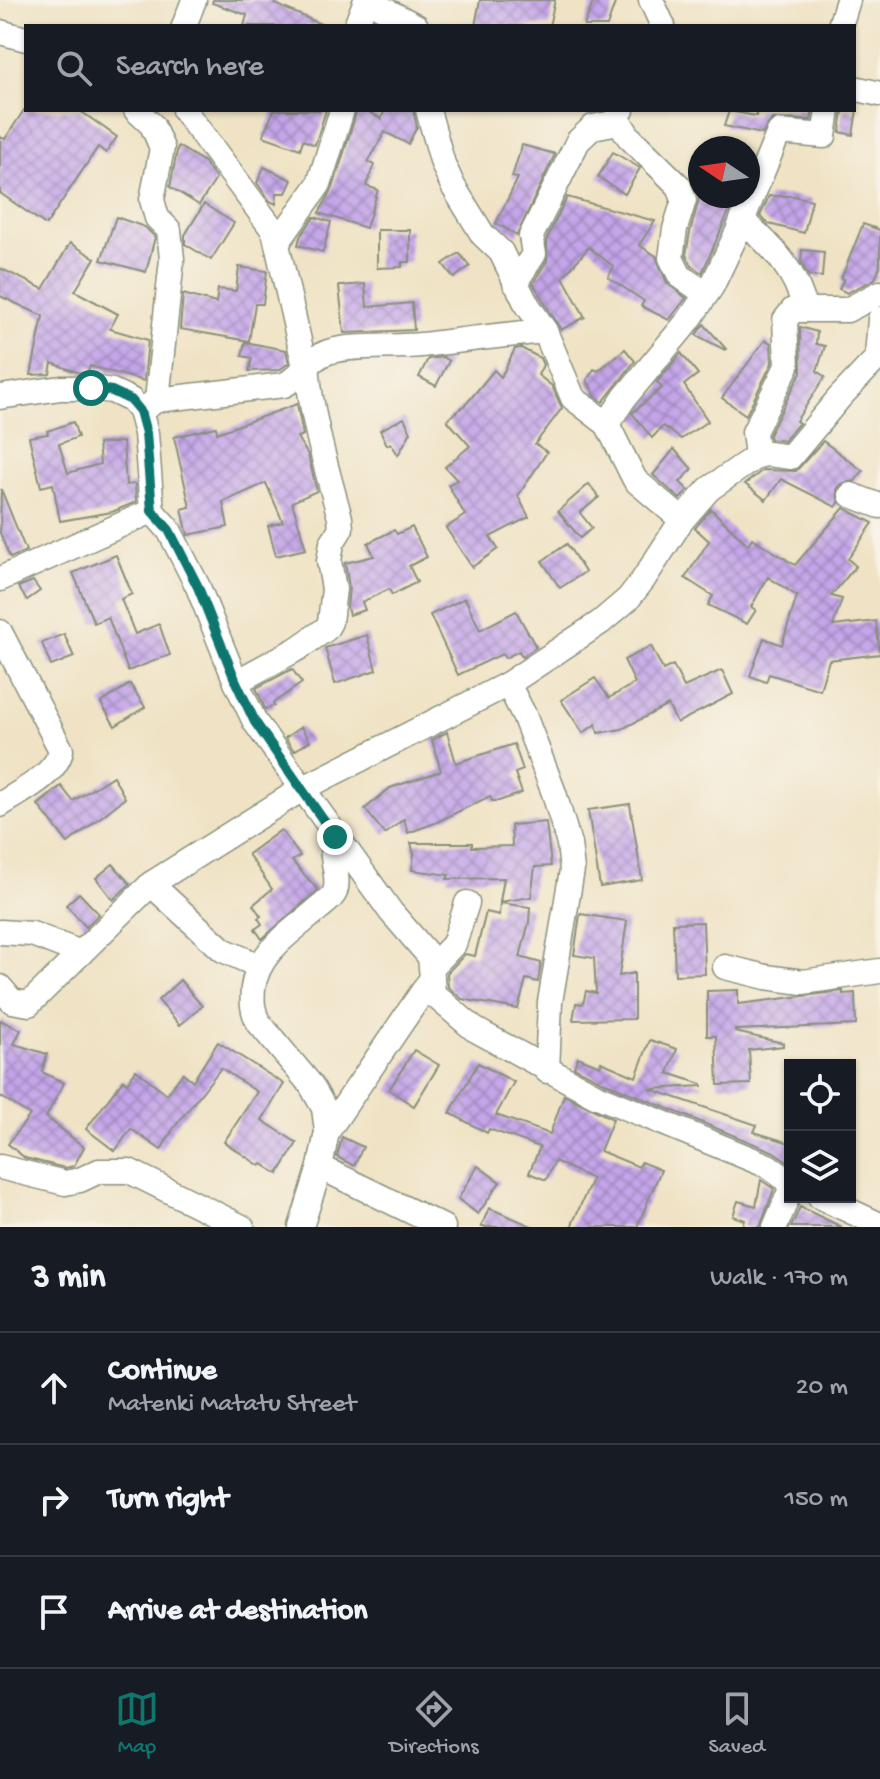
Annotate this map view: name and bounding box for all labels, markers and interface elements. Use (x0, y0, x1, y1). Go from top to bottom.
search box (24, 24, 856, 112)
icon: search (52, 46, 96, 90)
text: Search here (116, 51, 264, 86)
north arrow (688, 136, 760, 208)
route start (73, 370, 109, 406)
route end (317, 819, 353, 855)
map controls (784, 1059, 856, 1203)
button: locate (784, 1059, 856, 1131)
button: layers (784, 1131, 856, 1203)
text: 3 min (32, 1259, 105, 1299)
text: Walk · 170 m (710, 1264, 848, 1295)
text: Continue (108, 1355, 217, 1390)
icon: ahead (32, 1366, 76, 1410)
text: 20 m (796, 1373, 848, 1404)
text: Matenki Matatu Street (108, 1390, 356, 1421)
icon: right (32, 1478, 76, 1522)
text: Turn right (108, 1483, 228, 1518)
text: 150 m (784, 1485, 848, 1516)
icon: arrive (32, 1590, 76, 1634)
text: Arrive at destination (108, 1595, 368, 1630)
tab: Map (115, 1687, 159, 1761)
tab: Directions (389, 1687, 479, 1761)
tab: Saved (709, 1687, 765, 1761)

